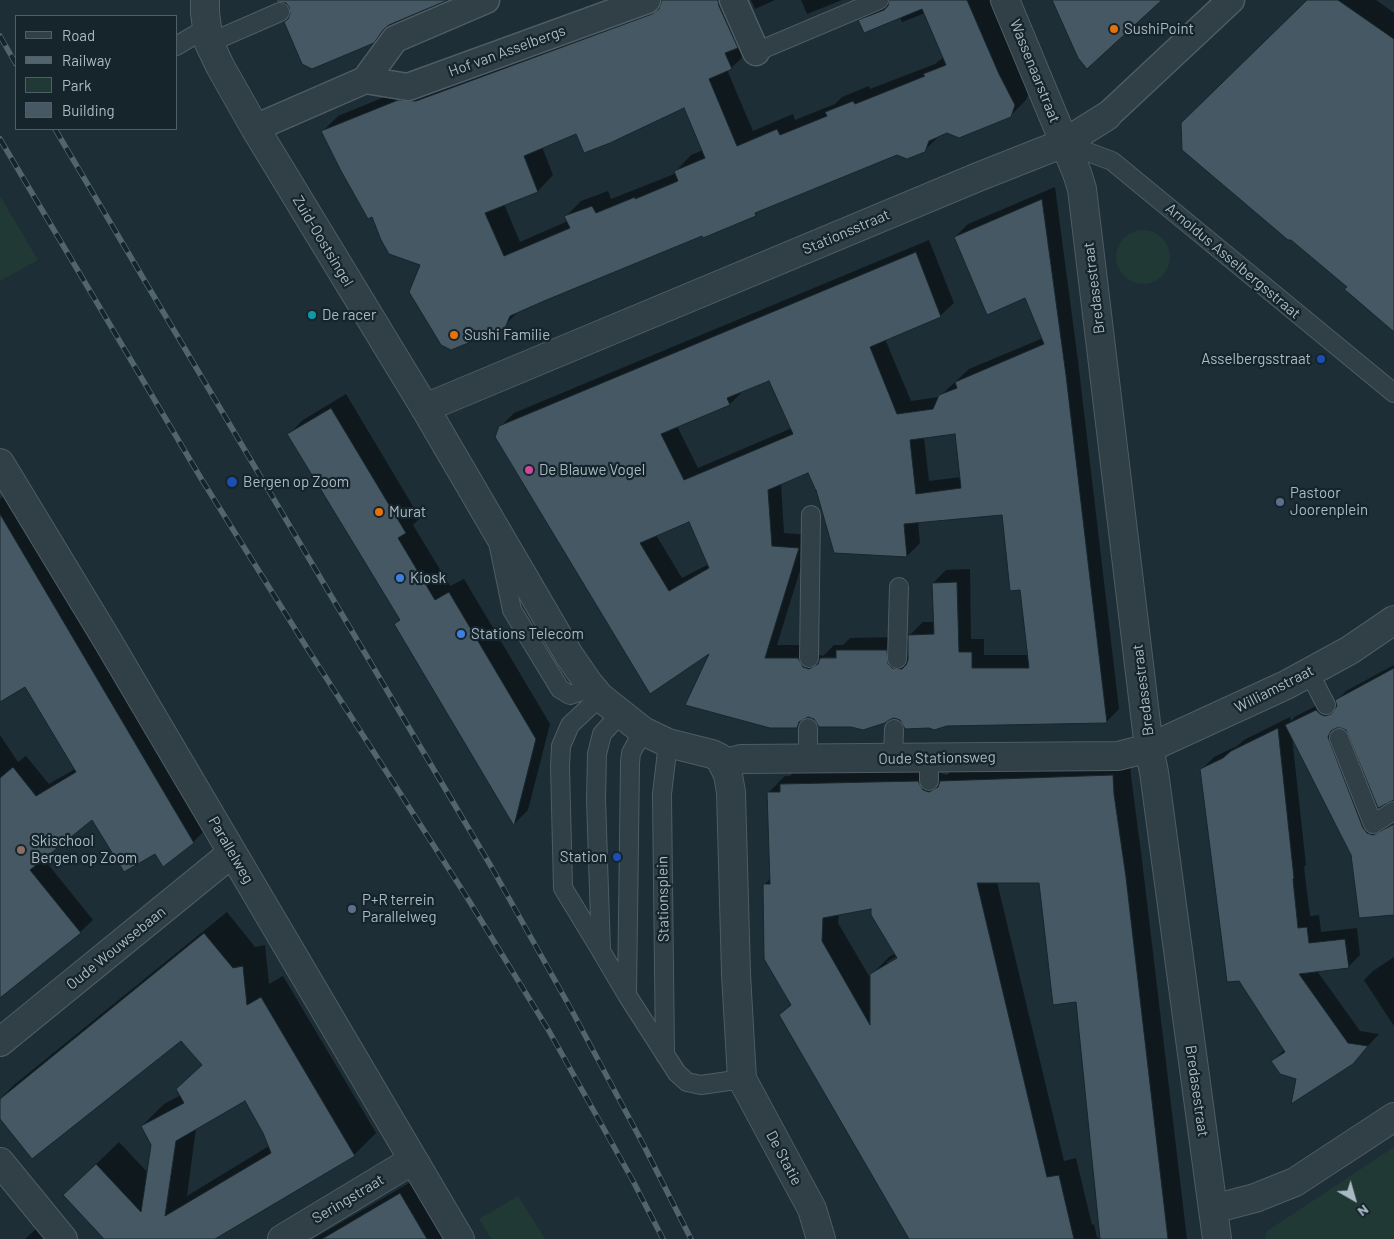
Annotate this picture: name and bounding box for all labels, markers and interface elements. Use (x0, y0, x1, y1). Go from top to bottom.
legend (15, 15, 178, 130)
street label: Wassenaarstraat (1006, 17, 1064, 125)
place label: SushiPoint (1124, 20, 1194, 38)
street label: Hof van Asselbergs (446, 21, 568, 81)
marker: SushiPoint (1108, 23, 1120, 35)
text: Road (62, 26, 95, 44)
text: Railway (62, 51, 111, 69)
text: Park (62, 76, 91, 94)
text: Building (62, 101, 115, 119)
street label: Zuid-Oostsingel (289, 192, 357, 290)
street label: Arnoldus Asselbergsstraat (1162, 199, 1304, 323)
street label: Stationsstraat (800, 206, 892, 258)
street label: Bredasestraat (1079, 241, 1109, 335)
place label: De racer (322, 306, 377, 324)
marker: De racer (306, 309, 318, 321)
place label: Sushi Familie (464, 326, 550, 344)
marker: Sushi Familie (448, 329, 460, 341)
place label: Asselbergsstraat (1201, 350, 1311, 368)
marker: Asselbergsstraat (1315, 353, 1327, 365)
place label: De Blauwe Vogel (539, 461, 645, 479)
marker: De Blauwe Vogel (523, 464, 535, 476)
place label: Bergen op Zoom (243, 473, 349, 491)
marker: Bergen op Zoom (225, 475, 239, 489)
place label: Pastoor Joorenplein (1290, 484, 1368, 519)
marker: Pastoor Joorenplein (1274, 496, 1286, 508)
place label: Murat (389, 503, 426, 521)
marker: Murat (373, 506, 385, 518)
place label: Kiosk (410, 569, 446, 587)
marker: Kiosk (394, 572, 406, 584)
place label: Stations Telecom (471, 625, 584, 643)
marker: Stations Telecom (455, 628, 467, 640)
street label: Bredasestraat (1128, 643, 1158, 737)
street label: Williamstraat (1231, 661, 1317, 717)
street label: Oude Stationsweg (878, 748, 996, 768)
street label: Parallelweg (205, 813, 257, 887)
place label: Skischool Bergen op Zoom (31, 832, 137, 867)
marker: Skischool Bergen op Zoom (15, 844, 27, 856)
place label: Station (560, 848, 607, 866)
marker: Station (611, 851, 623, 863)
street label: Stationsplein (653, 856, 673, 942)
place label: P+R terrein Parallelweg (362, 891, 437, 926)
street label: Oude Wouwsebaan (63, 903, 169, 993)
marker: P+R terrein Parallelweg (346, 903, 358, 915)
street label: Bredasestraat (1182, 1044, 1212, 1138)
street label: De Statie (762, 1128, 806, 1188)
street label: Seringstraat (309, 1170, 387, 1228)
north arrow (1329, 1174, 1379, 1224)
text: N (1355, 1202, 1372, 1221)

